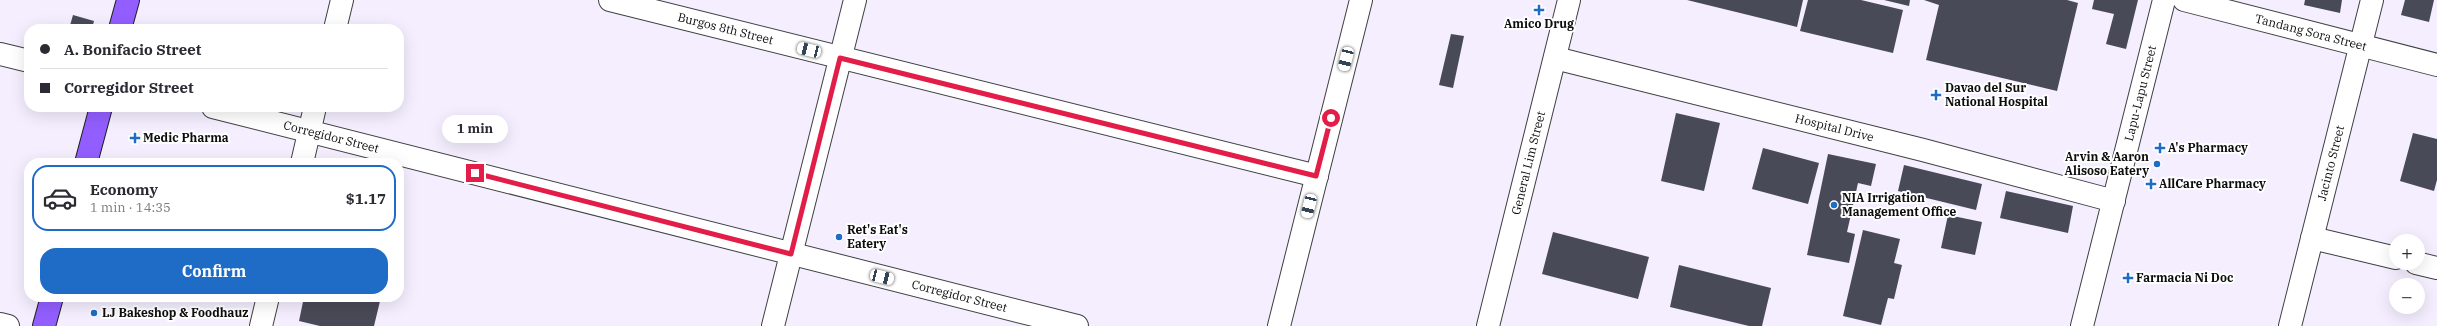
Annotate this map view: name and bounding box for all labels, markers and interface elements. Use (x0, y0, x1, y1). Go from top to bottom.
marker: Amico Drug (1534, 5, 1544, 15)
street label: Burgos 8th Street (676, 9, 775, 47)
street label: Tandang Sora Street (2254, 11, 2368, 54)
place label: Amico Drug (1504, 16, 1574, 31)
text: A. Bonifacio Street (64, 40, 201, 59)
car (796, 41, 822, 59)
street label: Lapu-Lapu Street (2121, 44, 2159, 143)
car (1337, 46, 1355, 72)
text: Corregidor Street (64, 78, 194, 97)
place label: Davao del Sur National Hospital (1945, 80, 2048, 109)
marker: Davao del Sur National Hospital (1930, 89, 1942, 101)
route start (1322, 109, 1340, 127)
street label: General Lim Street (1508, 109, 1548, 216)
street label: Hospital Drive (1794, 110, 1876, 144)
callout: 1 min (442, 115, 508, 143)
street label: Corregidor Street (282, 117, 381, 156)
text: 1 min (457, 120, 493, 137)
street label: Jacinto Street (2314, 124, 2347, 202)
place label: Medic Pharma (143, 130, 229, 145)
marker: Medic Pharma (130, 133, 140, 143)
place label: A's Pharmacy (2168, 140, 2248, 155)
marker: A's Pharmacy (2155, 143, 2165, 153)
place label: Arvin & Aaron Alisoso Eatery (2065, 149, 2149, 178)
marker: Arvin & Aaron Alisoso Eatery (2152, 159, 2162, 169)
route end (466, 164, 484, 182)
place label: AllCare Pharmacy (2159, 176, 2266, 191)
marker: AllCare Pharmacy (2146, 179, 2156, 189)
icon: car (42, 180, 78, 216)
text: Economy (90, 180, 158, 199)
text: $1.17 (346, 189, 386, 208)
place label: NIA Irrigation Management Office (1842, 190, 1957, 219)
car (1300, 193, 1318, 219)
text: 1 min · 14:35 (90, 199, 171, 216)
marker: NIA Irrigation Management Office (1829, 200, 1839, 210)
place label: Ret's Eat's Eatery (847, 222, 908, 251)
marker: Ret's Eat's Eatery (834, 232, 844, 242)
map controls (2389, 234, 2425, 314)
button: + (2389, 234, 2425, 270)
button: Confirm (40, 248, 388, 294)
car (869, 268, 895, 286)
place label: Farmacia Ni Doc (2136, 270, 2234, 285)
marker: Farmacia Ni Doc (2123, 273, 2133, 283)
street label: Corregidor Street (910, 276, 1009, 315)
button: − (2389, 278, 2425, 314)
place label: LJ Bakeshop & Foodhauz (102, 305, 248, 320)
marker: LJ Bakeshop & Foodhauz (89, 308, 99, 318)

